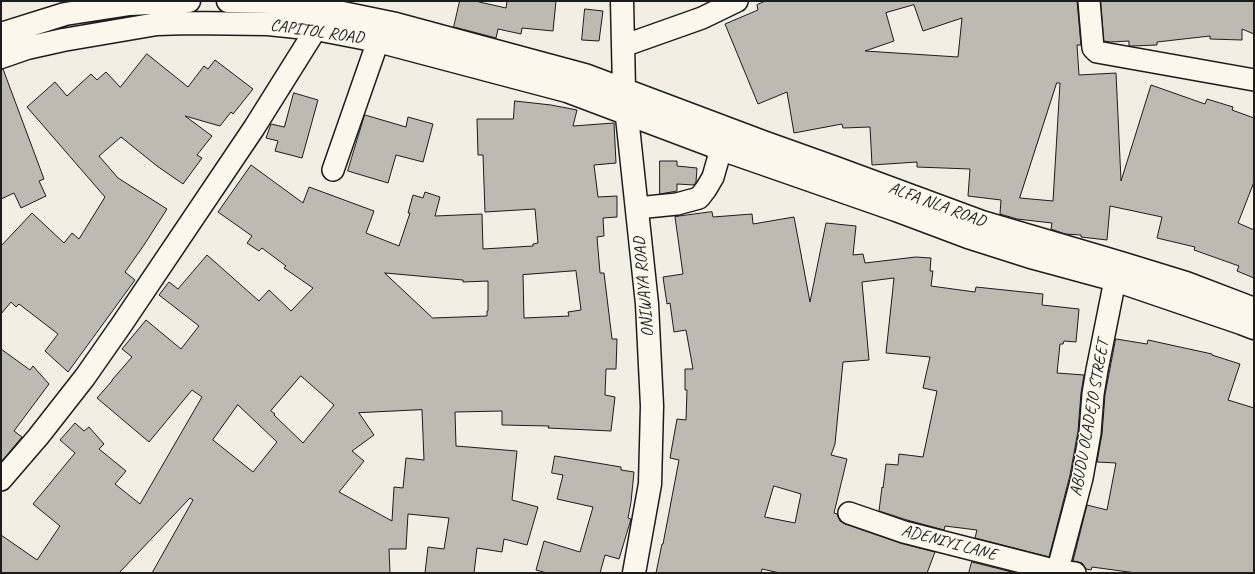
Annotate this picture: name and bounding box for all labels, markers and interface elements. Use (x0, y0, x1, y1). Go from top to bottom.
street label: CAPITOL ROAD (269, 15, 365, 49)
street label: ALFA NLA ROAD (886, 178, 988, 232)
street label: ONIWAYA ROAD (629, 236, 659, 338)
street label: ABUDU OLADEJO STREET (1066, 338, 1114, 498)
street label: ADENIYI LANE (899, 521, 999, 565)

